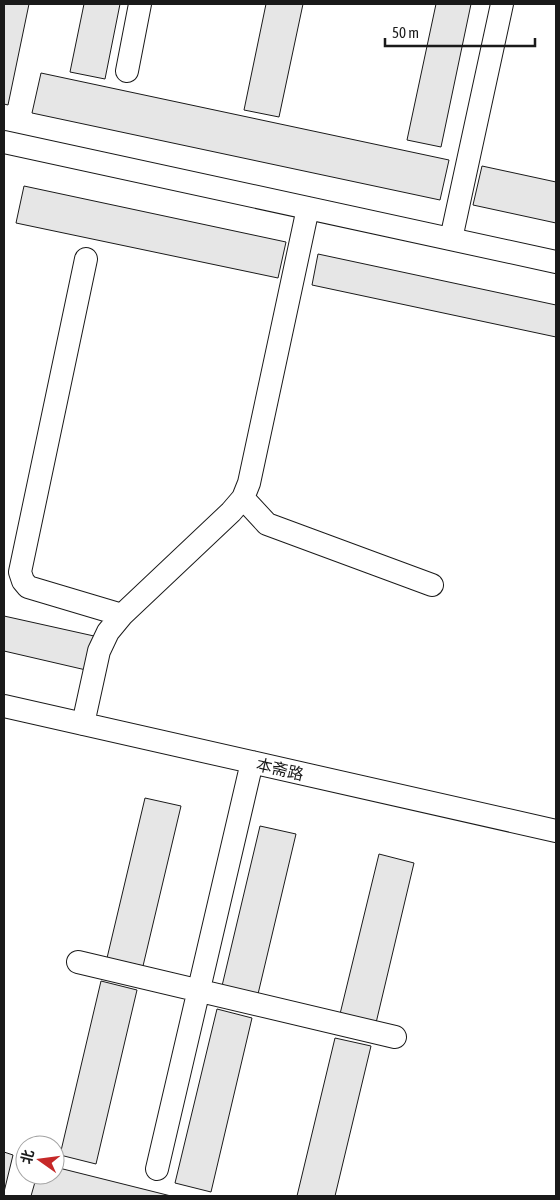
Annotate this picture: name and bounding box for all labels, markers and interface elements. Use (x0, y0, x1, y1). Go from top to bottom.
scale bar (385, 15, 535, 47)
text: 50 m (392, 24, 419, 41)
street label: 本斋路 (255, 755, 305, 783)
north arrow (15, 1135, 65, 1185)
text: 北 (18, 1148, 37, 1166)

